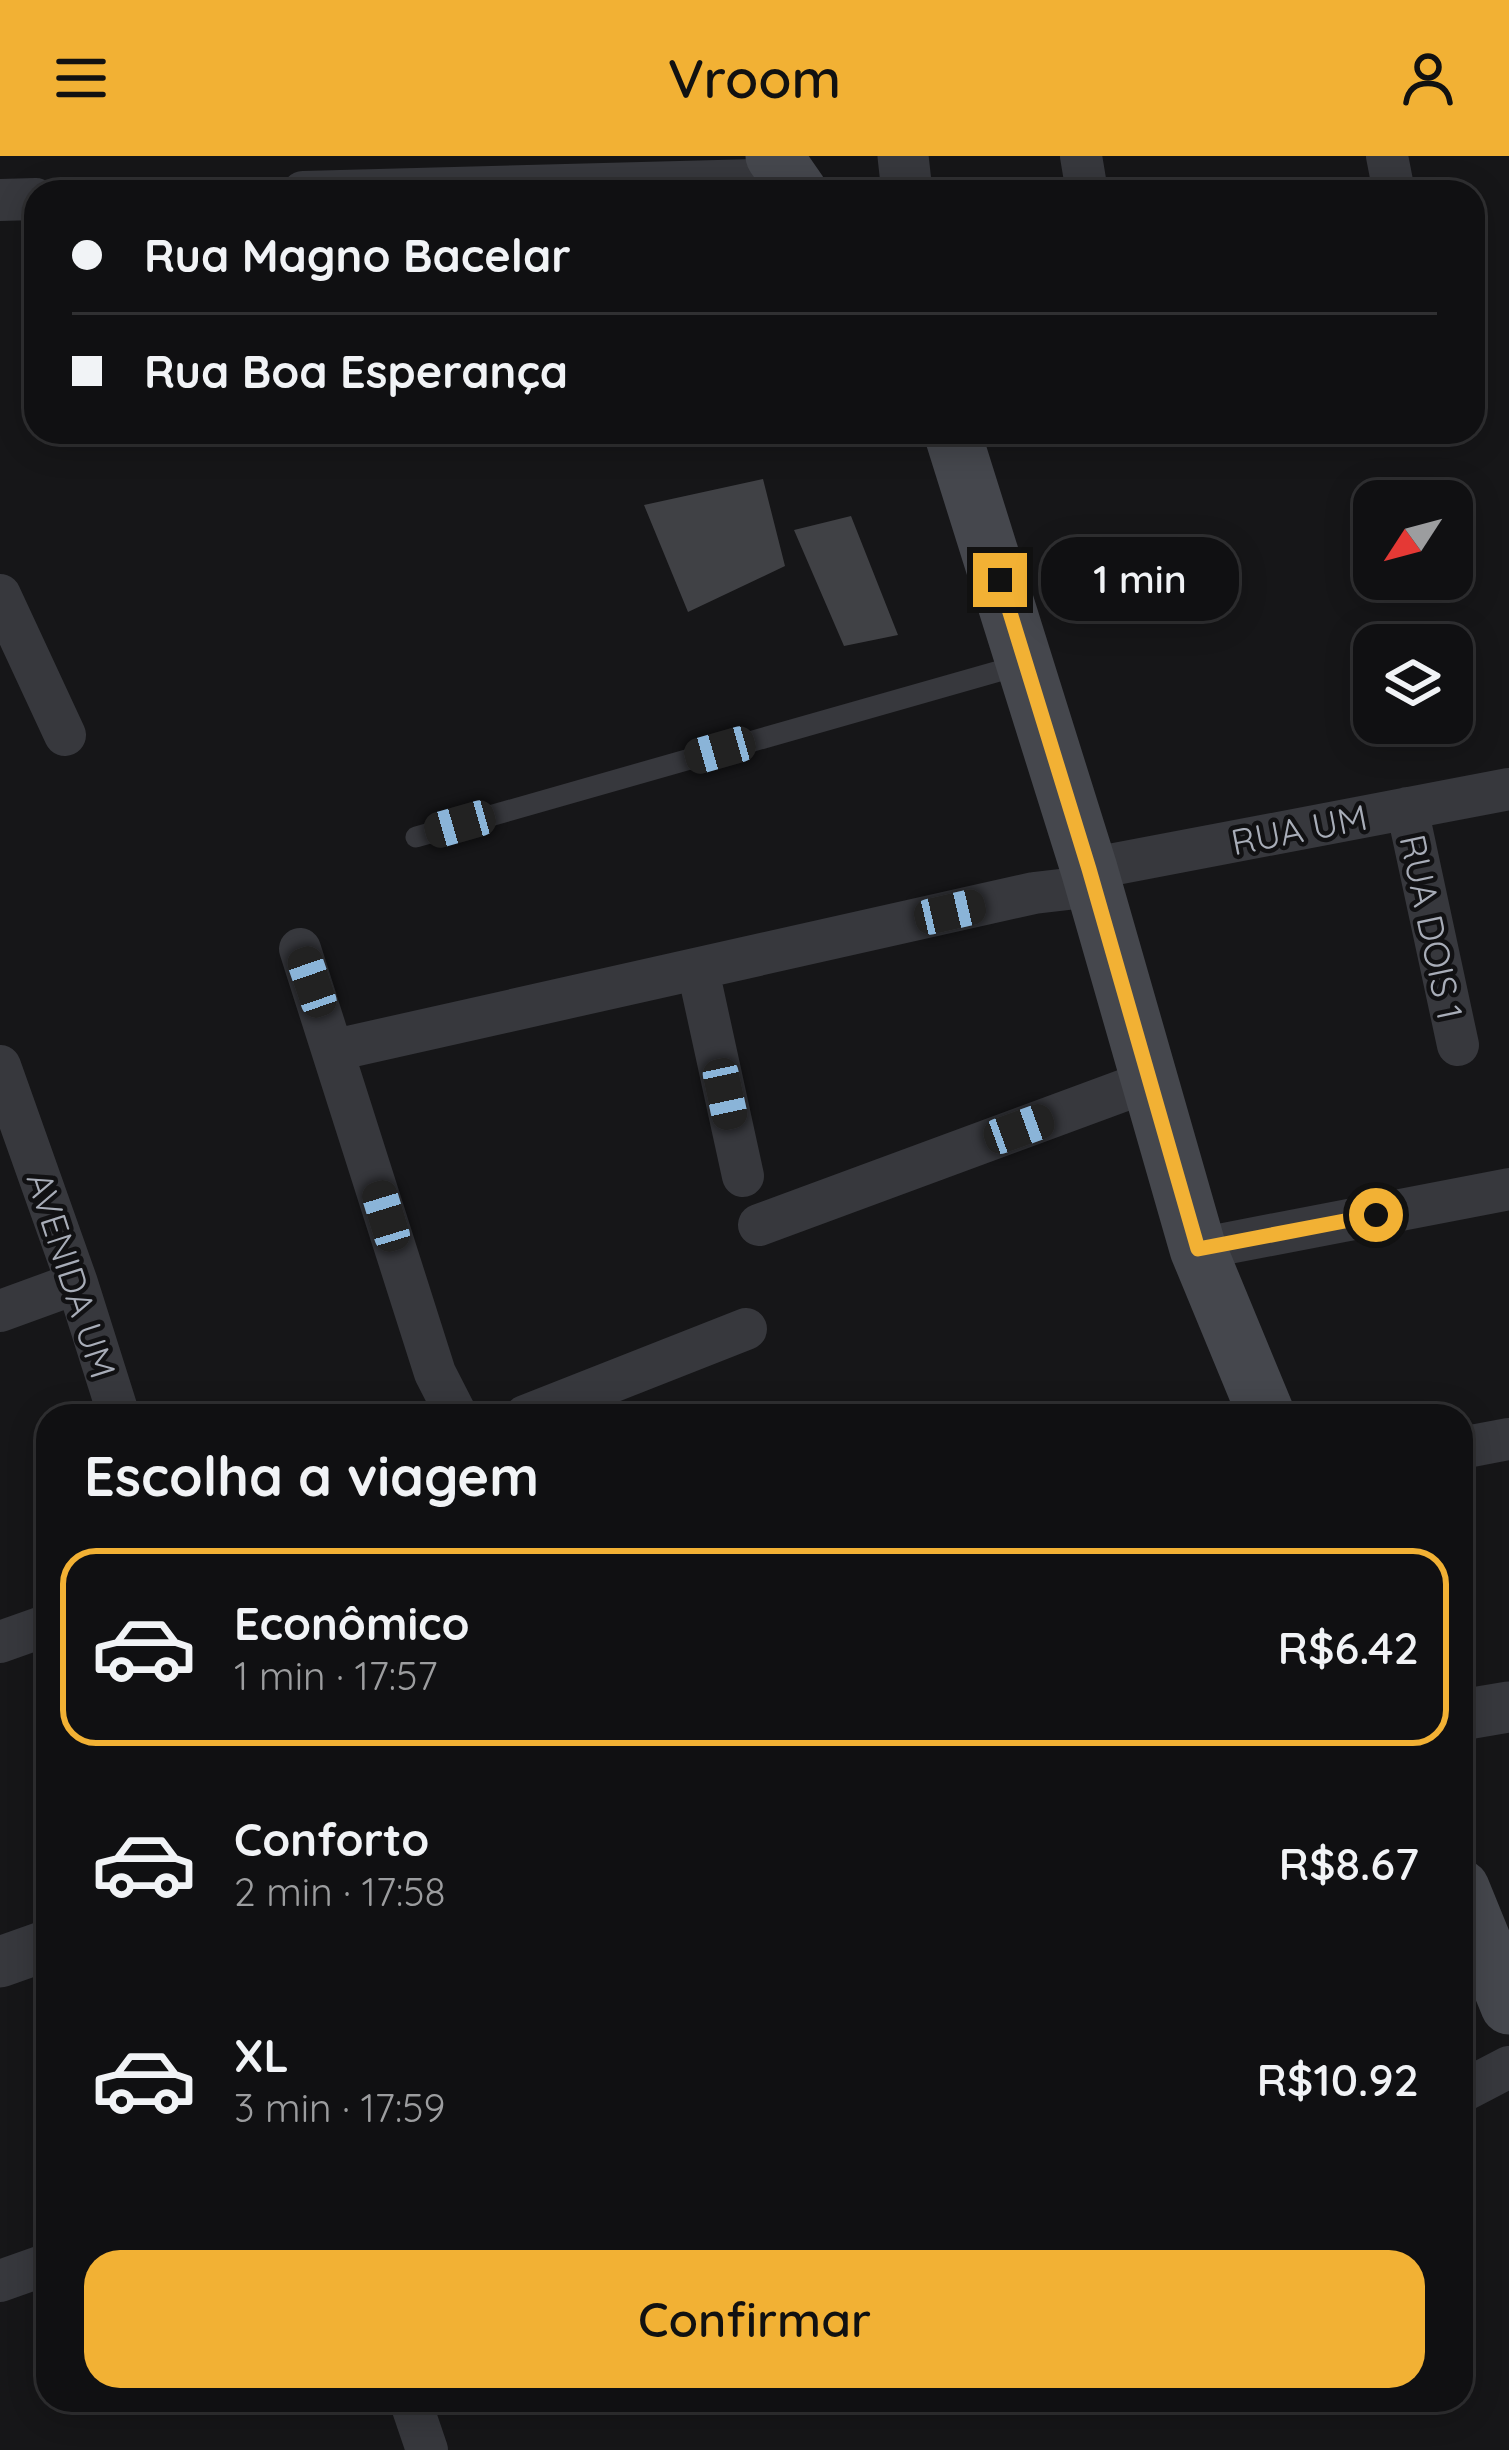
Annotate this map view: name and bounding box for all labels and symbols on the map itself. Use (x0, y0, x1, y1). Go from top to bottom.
north arrow (1353, 480, 1473, 600)
callout: 1 min (1042, 538, 1240, 622)
route end (973, 553, 1027, 607)
car (680, 723, 760, 777)
street label: RUA UM (1227, 794, 1371, 864)
car (420, 797, 500, 851)
street label: RUA DOIS 1 (1390, 830, 1474, 1024)
car (911, 886, 989, 938)
car (283, 942, 341, 1022)
car (700, 1055, 750, 1133)
car (979, 1100, 1059, 1158)
street label: AVENIDA UM (18, 1166, 126, 1384)
car (358, 1176, 414, 1256)
route start (1349, 1188, 1403, 1242)

